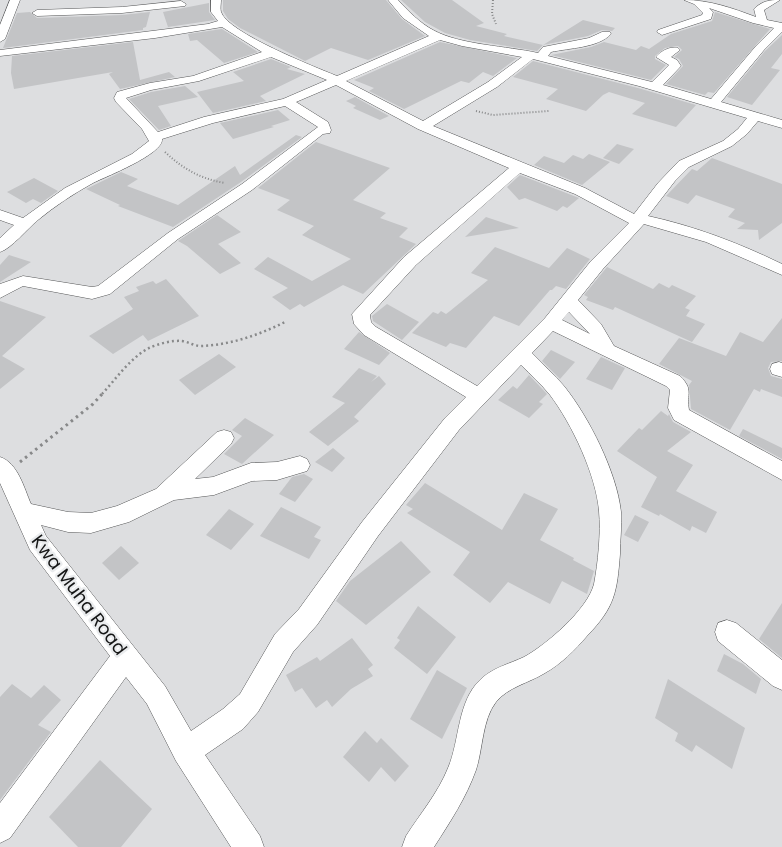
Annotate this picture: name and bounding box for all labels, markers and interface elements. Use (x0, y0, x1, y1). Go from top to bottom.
street label: Kwa Muha Road (26, 529, 133, 660)

